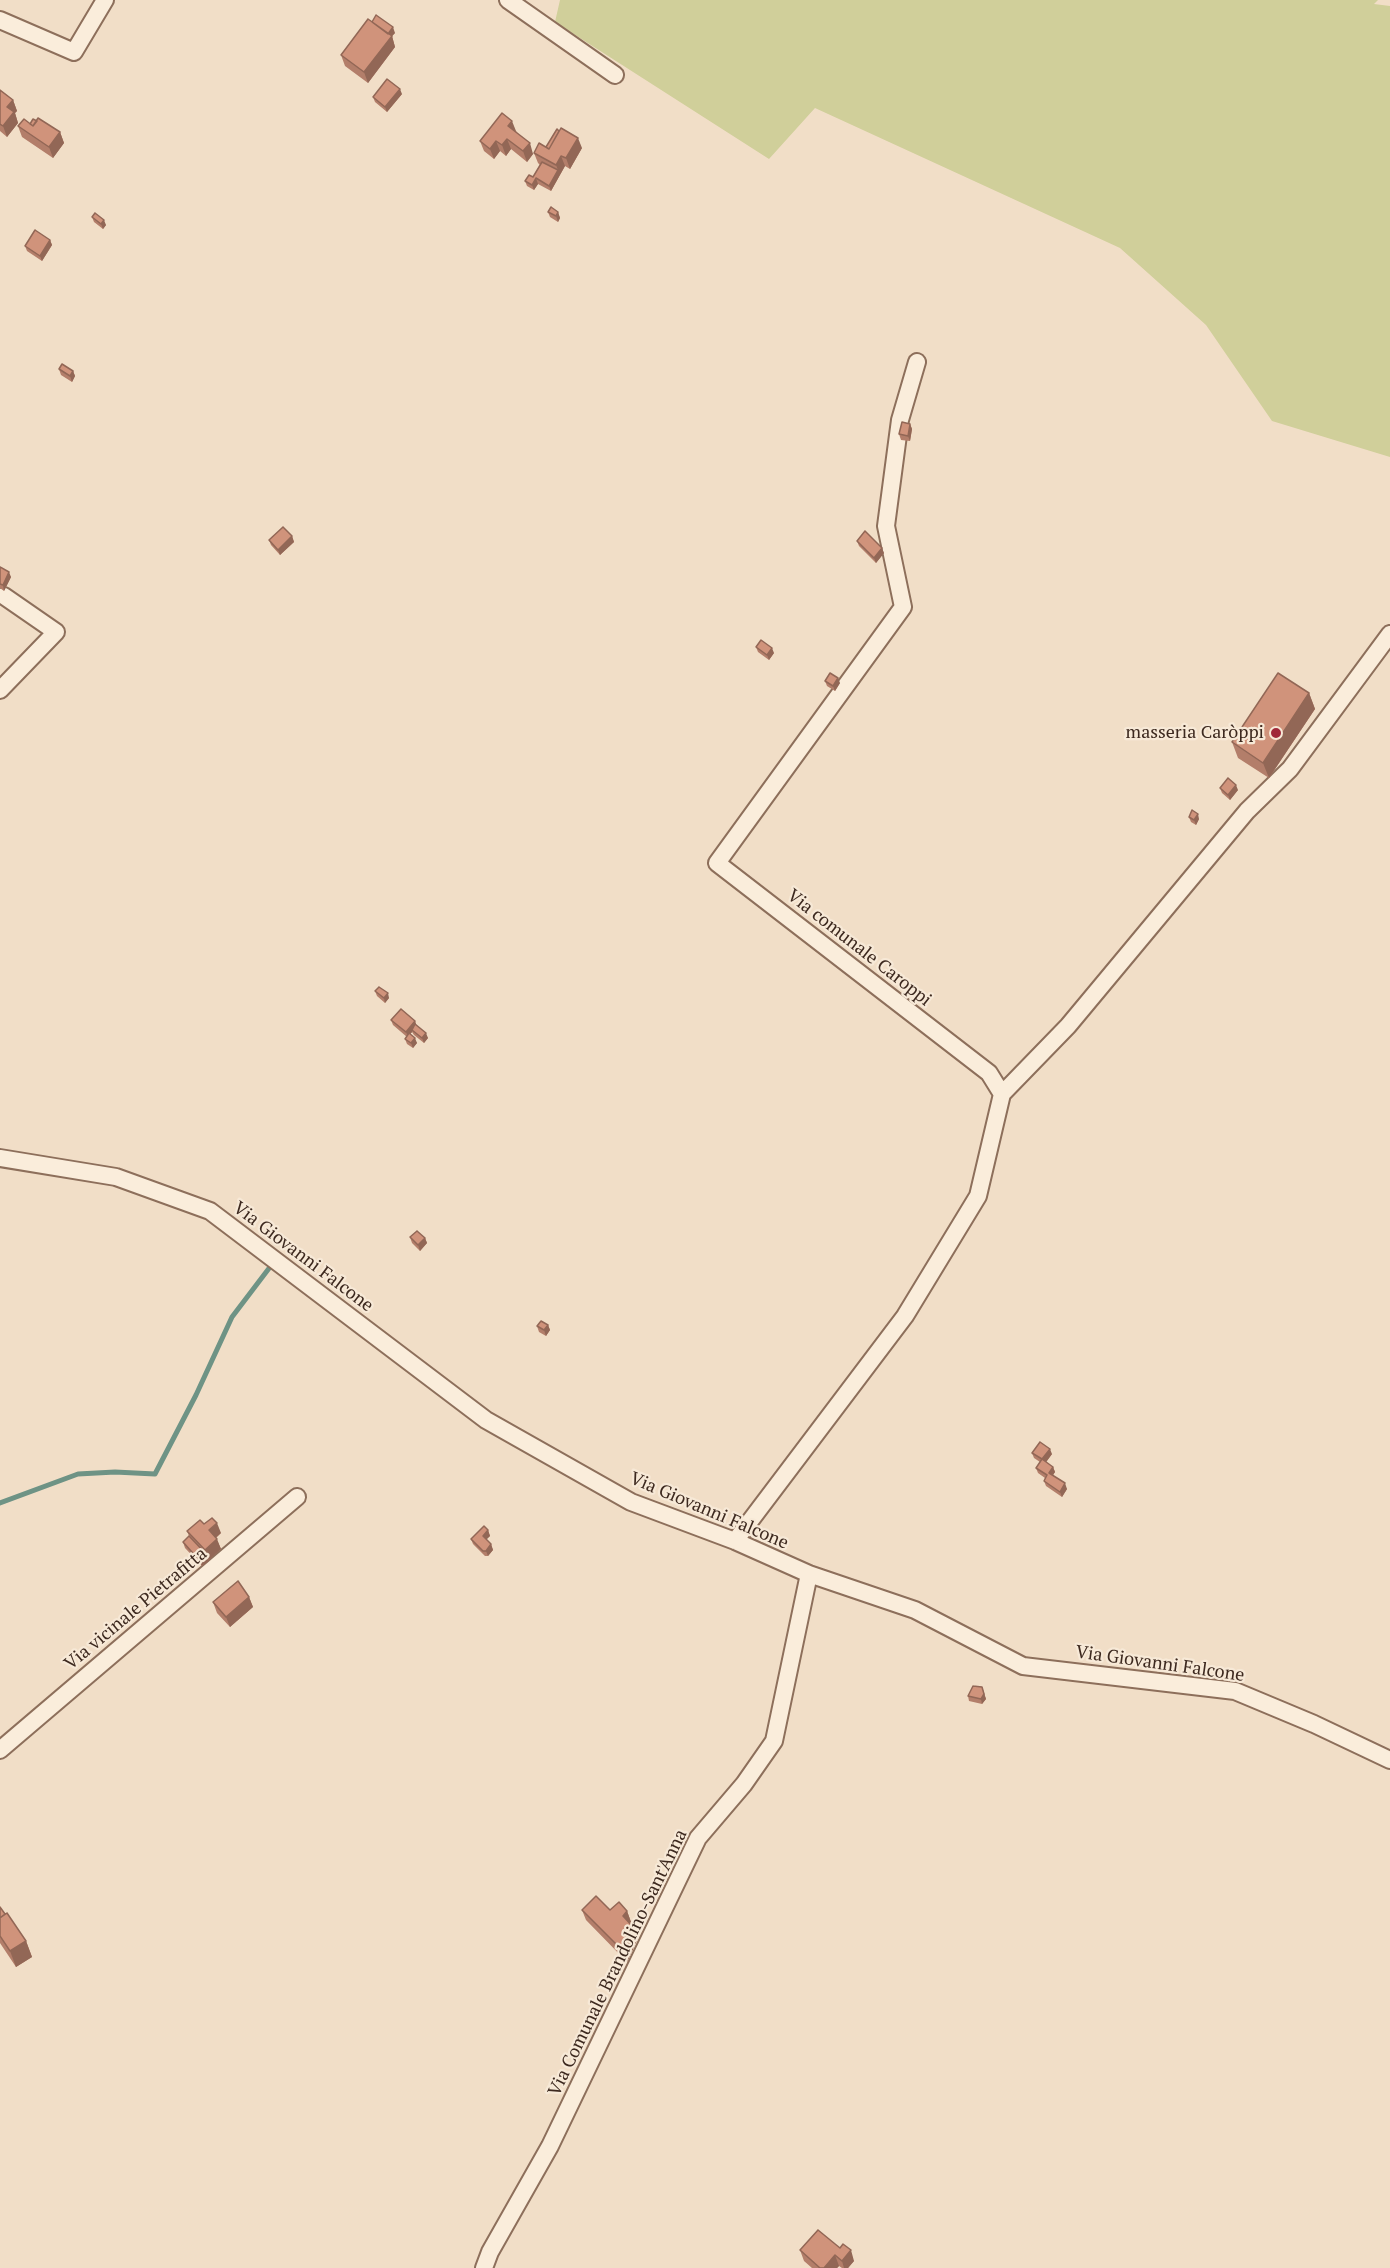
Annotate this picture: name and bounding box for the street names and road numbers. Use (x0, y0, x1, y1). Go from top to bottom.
street label: Via comunale Caroppi (783, 885, 935, 1011)
street label: Via Giovanni Falcone (229, 1197, 377, 1317)
street label: Via Giovanni Falcone (626, 1468, 792, 1554)
street label: Via vicinale Pietrafitta (60, 1543, 212, 1675)
street label: Via Giovanni Falcone (1074, 1641, 1246, 1687)
street label: Via Comunale Brandolino-Sant'Anna (544, 1826, 692, 2100)

